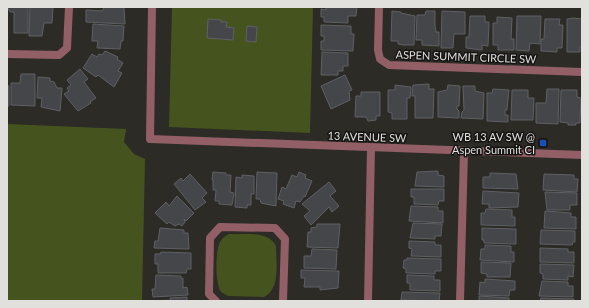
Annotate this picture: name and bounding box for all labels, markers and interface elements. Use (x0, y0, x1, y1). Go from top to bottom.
street label: ASPEN SUMMIT CIRCLE SW (395, 48, 537, 65)
street label: 13 AVENUE SW (327, 129, 407, 144)
place label: WB 13 AV SW @ Aspen Summit CI (452, 130, 535, 156)
marker: WB 13 AV SW @ Aspen Summit CI (538, 138, 548, 148)

